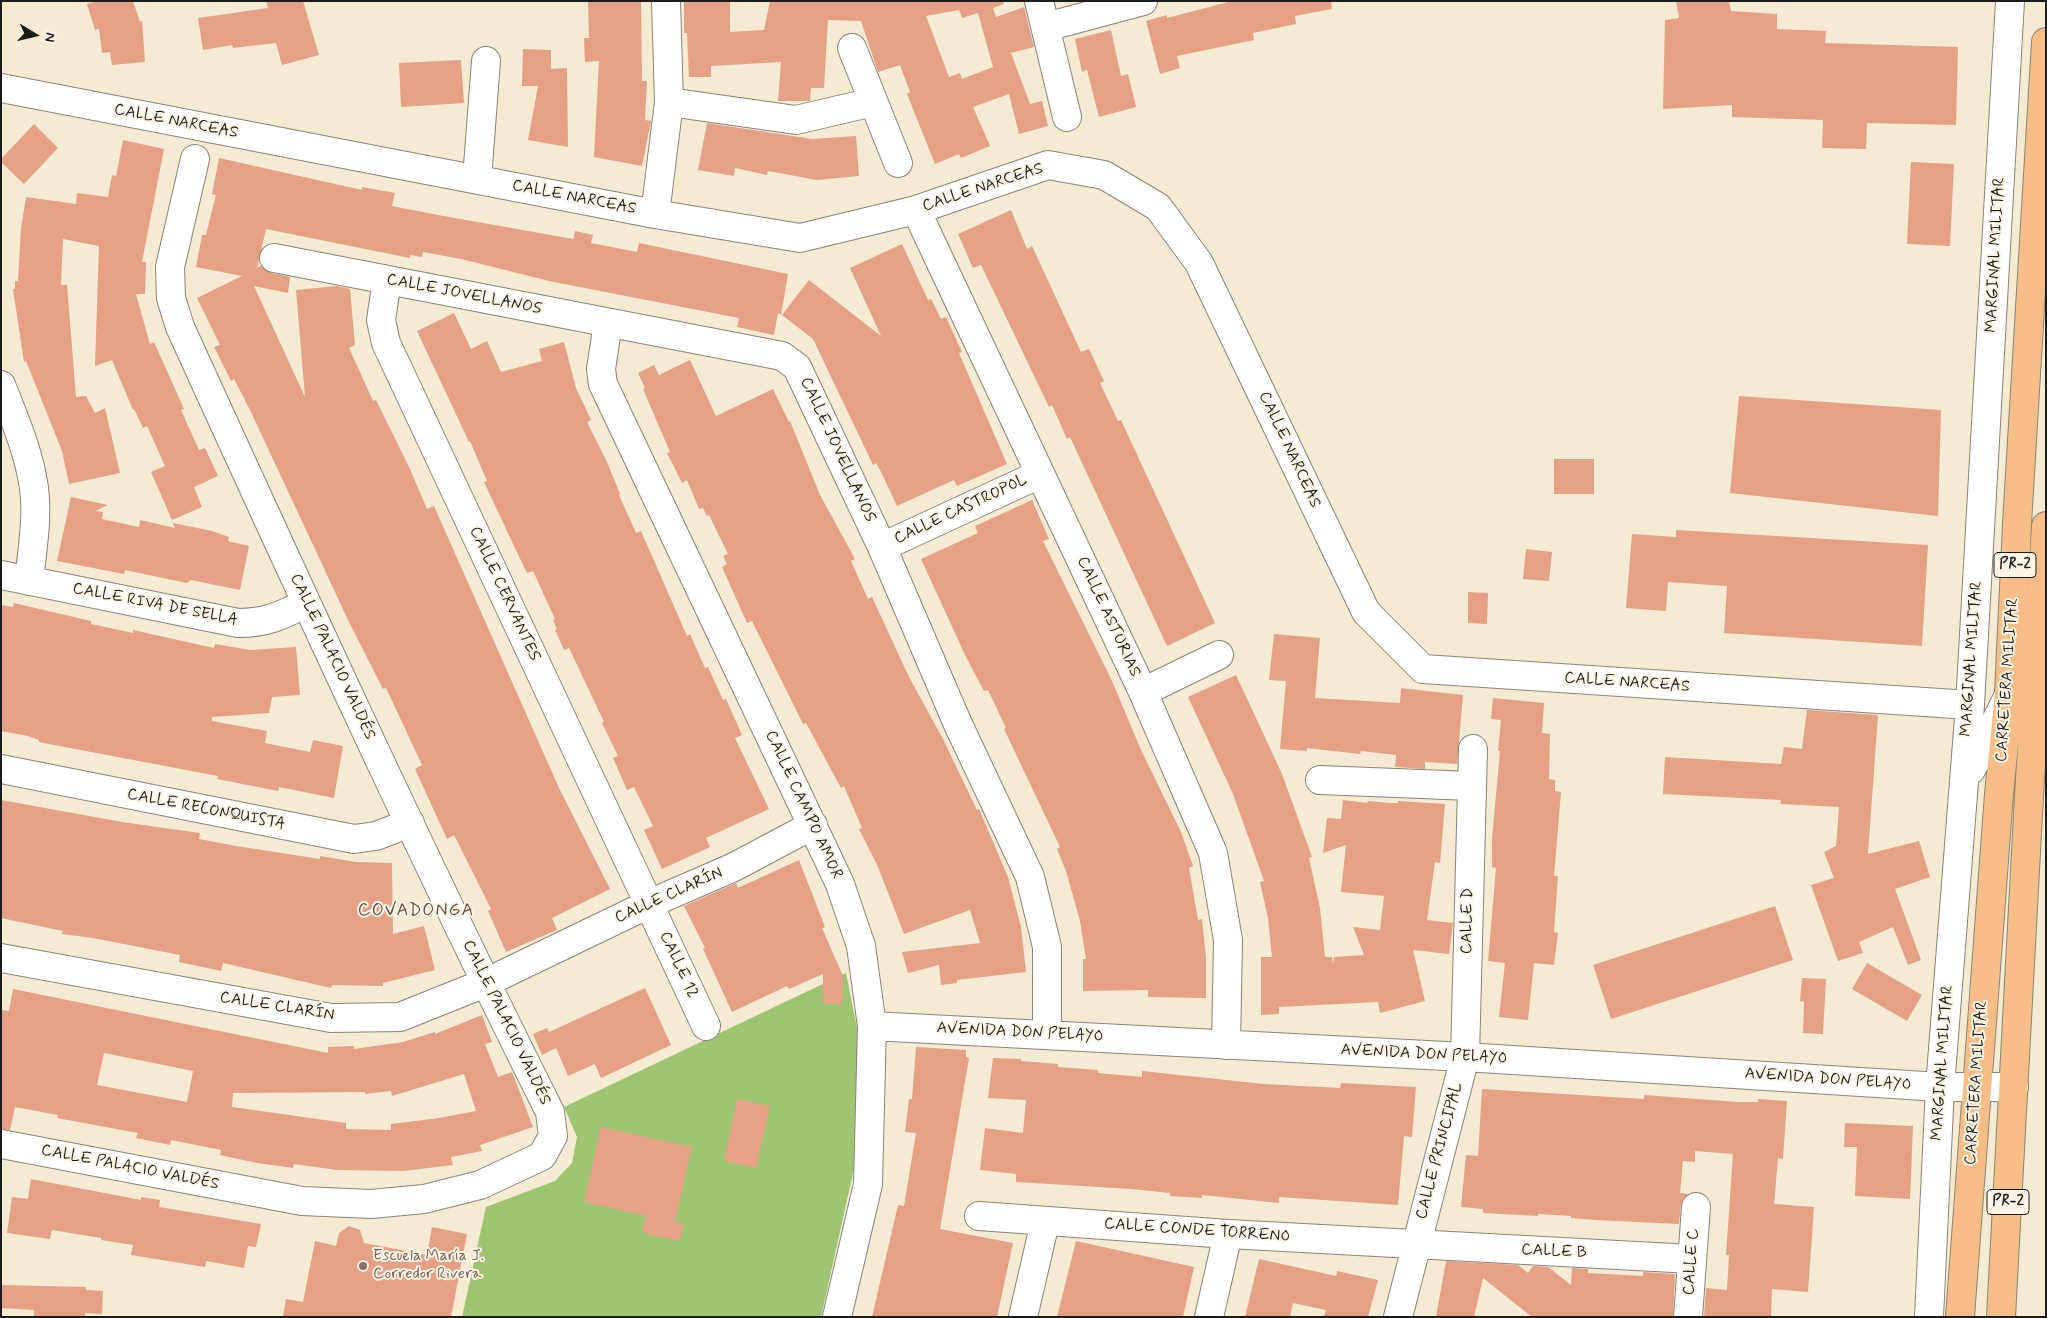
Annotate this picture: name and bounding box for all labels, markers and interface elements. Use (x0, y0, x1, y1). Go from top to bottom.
north arrow (10, 10, 60, 60)
text: N (40, 31, 59, 43)
street label: CALLE NARCEAS (112, 101, 240, 143)
street label: CALLE NARCEAS (920, 159, 1046, 217)
street label: CALLE NARCEAS (510, 177, 638, 219)
street label: MARGINAL MILITAR (1982, 177, 2010, 333)
street label: CALLE JOVELLANOS (385, 271, 543, 319)
street label: CALLE JOVELLANOS (795, 375, 879, 525)
street label: CALLE NARCEAS (1254, 389, 1324, 511)
street label: CALLE CASTROPOL (892, 471, 1030, 549)
street label: CALLE CERVANTES (464, 524, 544, 664)
road number: PR-2 (1994, 552, 2036, 578)
street label: CALLE ASTURIAS (1072, 554, 1144, 680)
street label: CALLE PALACIO VALDÉS (285, 571, 379, 743)
street label: CALLE RIVA DE SELLA (71, 580, 239, 630)
street label: MARGINAL MILITAR (1957, 581, 1987, 737)
street label: CARRETERA MILITAR (1993, 597, 2023, 763)
street label: CALLE NARCEAS (1564, 669, 1690, 697)
street label: CALLE CAMPO AMOR (760, 728, 846, 882)
street label: CALLE RECONQUISTA (125, 785, 287, 835)
street label: CALLE CLARÍN (612, 864, 726, 928)
street label: CALLE D (1458, 888, 1478, 954)
district label: COVADONGA (357, 900, 475, 922)
street label: CALLE 12 (654, 929, 702, 1001)
street label: CALLE PALACIO VALDÉS (458, 937, 554, 1109)
street label: MARGINAL MILITAR (1928, 985, 1958, 1141)
street label: CALLE CLARÍN (218, 988, 336, 1026)
street label: CARRETERA MILITAR (1962, 1000, 1992, 1166)
street label: AVENIDA DON PELAYO (936, 1019, 1104, 1047)
street label: AVENIDA DON PELAYO (1340, 1041, 1508, 1069)
street label: AVENIDA DON PELAYO (1744, 1065, 1912, 1095)
street label: CALLE PRINCIPAL (1413, 1080, 1467, 1222)
street label: CALLE PALACIO VALDÉS (39, 1141, 221, 1195)
road number: PR-2 (1987, 1190, 2029, 1214)
street label: CALLE CONDE TORRENO (1103, 1215, 1291, 1247)
street label: CALLE C (1680, 1228, 1704, 1296)
street label: CALLE B (1521, 1241, 1587, 1263)
place label: Escuela María J. Corredor Rivera (373, 1247, 484, 1285)
marker: Escuela María J. Corredor Rivera (357, 1260, 369, 1272)

